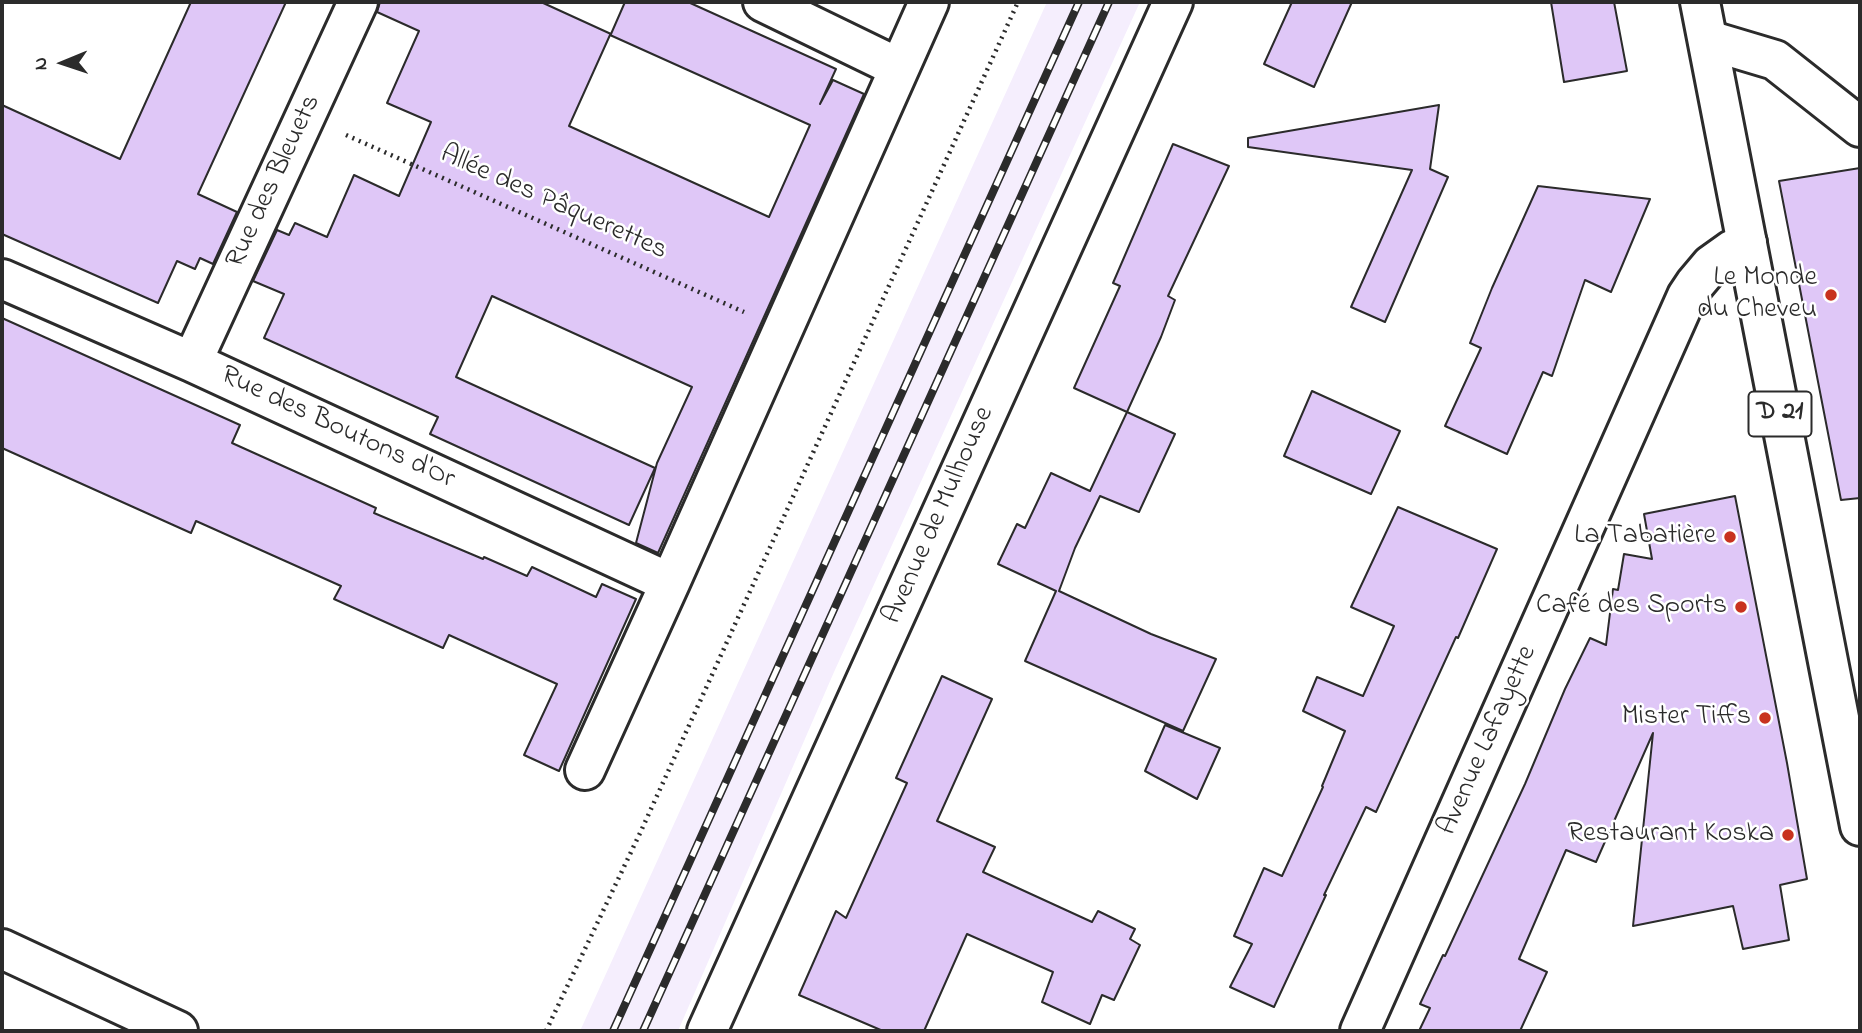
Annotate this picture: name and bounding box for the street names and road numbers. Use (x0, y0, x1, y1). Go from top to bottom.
street label: Rue des Bleuets (220, 90, 330, 274)
street label: Allée des Pâquerettes (434, 139, 672, 269)
street label: Rue des Boutons d'Or (215, 360, 459, 498)
road number: D 21 (1748, 392, 1812, 436)
street label: Avenue de Mulhouse (877, 402, 1003, 630)
street label: Avenue Lafayette (1432, 641, 1546, 841)

